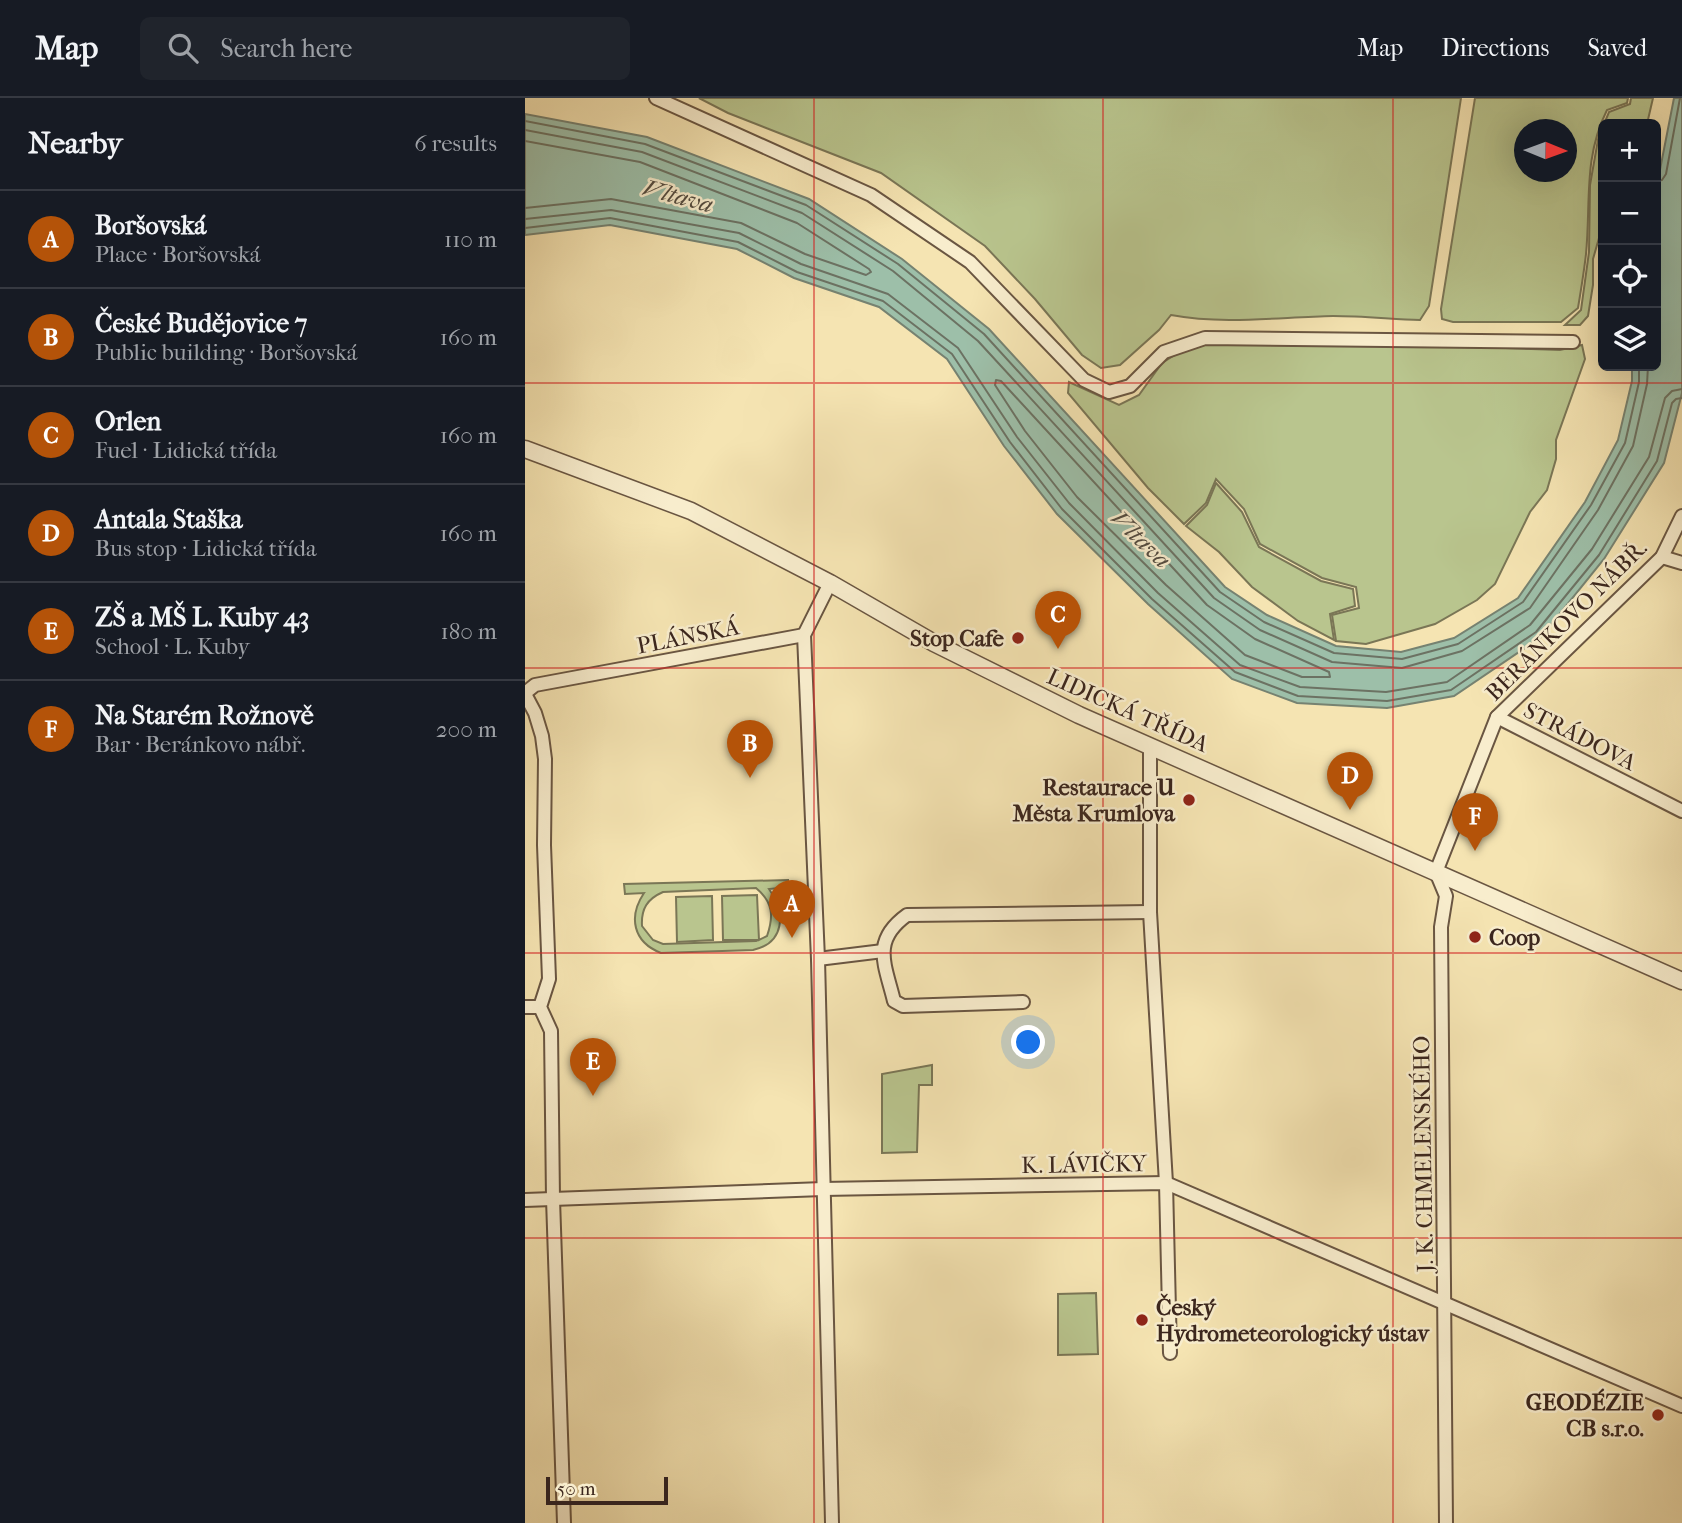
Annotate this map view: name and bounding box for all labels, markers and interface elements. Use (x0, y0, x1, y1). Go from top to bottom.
search box (140, 17, 630, 80)
text: Map (35, 29, 98, 68)
icon: search (164, 29, 202, 67)
text: Search here (220, 33, 352, 64)
text: Map (1357, 34, 1403, 62)
text: Directions (1441, 34, 1549, 62)
text: Saved (1587, 34, 1647, 62)
north arrow (1514, 119, 1577, 182)
map controls (1598, 119, 1661, 371)
button: + (1598, 119, 1661, 182)
text: Nearby (28, 126, 123, 161)
text: 6 results (414, 130, 497, 157)
water label: Vltava (640, 173, 716, 219)
button: − (1598, 182, 1661, 245)
text: Boršovská (95, 210, 206, 241)
text: A (44, 226, 58, 253)
text: 110 m (444, 226, 497, 253)
text: Place · Boršovská (95, 241, 260, 268)
button: locate (1598, 245, 1661, 308)
text: České Budějovice 7 (95, 308, 307, 339)
button: layers (1598, 308, 1661, 371)
text: B (44, 324, 58, 351)
text: 160 m (440, 324, 497, 351)
text: Public building · Boršovská (95, 339, 357, 366)
text: Orlen (95, 406, 161, 437)
text: C (43, 422, 59, 449)
text: 160 m (440, 422, 497, 449)
text: Fuel · Lidická třída (95, 437, 277, 464)
text: Antala Staška (95, 504, 243, 535)
water label: Vltava (1106, 504, 1176, 574)
text: D (42, 520, 60, 547)
text: 160 m (440, 520, 497, 547)
street label: BERÁNKOVO NÁBŘ. (1480, 534, 1653, 707)
text: Bus stop · Lidická třída (95, 535, 317, 562)
pin: C (1035, 591, 1081, 649)
text: ZŠ a MŠ L. Kuby 43 (95, 602, 309, 633)
street label: PLÁNSKÁ (635, 613, 743, 660)
text: E (44, 618, 58, 645)
text: 180 m (440, 618, 497, 645)
place label: Stop Cafe (910, 625, 1005, 652)
marker: Stop Cafe (1010, 630, 1026, 646)
text: School · L. Kuby (95, 633, 250, 660)
street label: LIDICKÁ TŘÍDA (1043, 663, 1214, 759)
street label: STRÁDOVA (1519, 697, 1642, 777)
text: Na Starém Rožnově (95, 700, 314, 731)
text: F (45, 716, 57, 743)
text: 200 m (436, 716, 497, 743)
pin: B (727, 720, 773, 778)
text: Bar · Beránkovo nábř. (95, 731, 305, 758)
pin: D (1327, 752, 1373, 810)
place label: Restaurace U Města Krumlova (1013, 774, 1176, 827)
marker: Restaurace U Města Krumlova (1181, 792, 1197, 808)
pin: F (1452, 793, 1498, 851)
pin: A (769, 880, 815, 938)
place label: Coop (1489, 924, 1541, 951)
marker: Coop (1467, 929, 1483, 945)
your location (1011, 1025, 1045, 1059)
street label: J. K. CHMELENSKÉHO (1408, 1035, 1439, 1275)
pin: E (570, 1038, 616, 1096)
street label: K. LÁVIČKY (1021, 1150, 1148, 1179)
place label: Český Hydrometeorologický ústav (1156, 1293, 1430, 1347)
marker: Český Hydrometeorologický ústav (1134, 1312, 1150, 1328)
place label: GEODÉZIE CB s.r.o. (1526, 1388, 1644, 1442)
marker: GEODÉZIE CB s.r.o. (1650, 1407, 1666, 1423)
scale bar (546, 1474, 669, 1506)
text: 50 m (557, 1478, 596, 1500)

